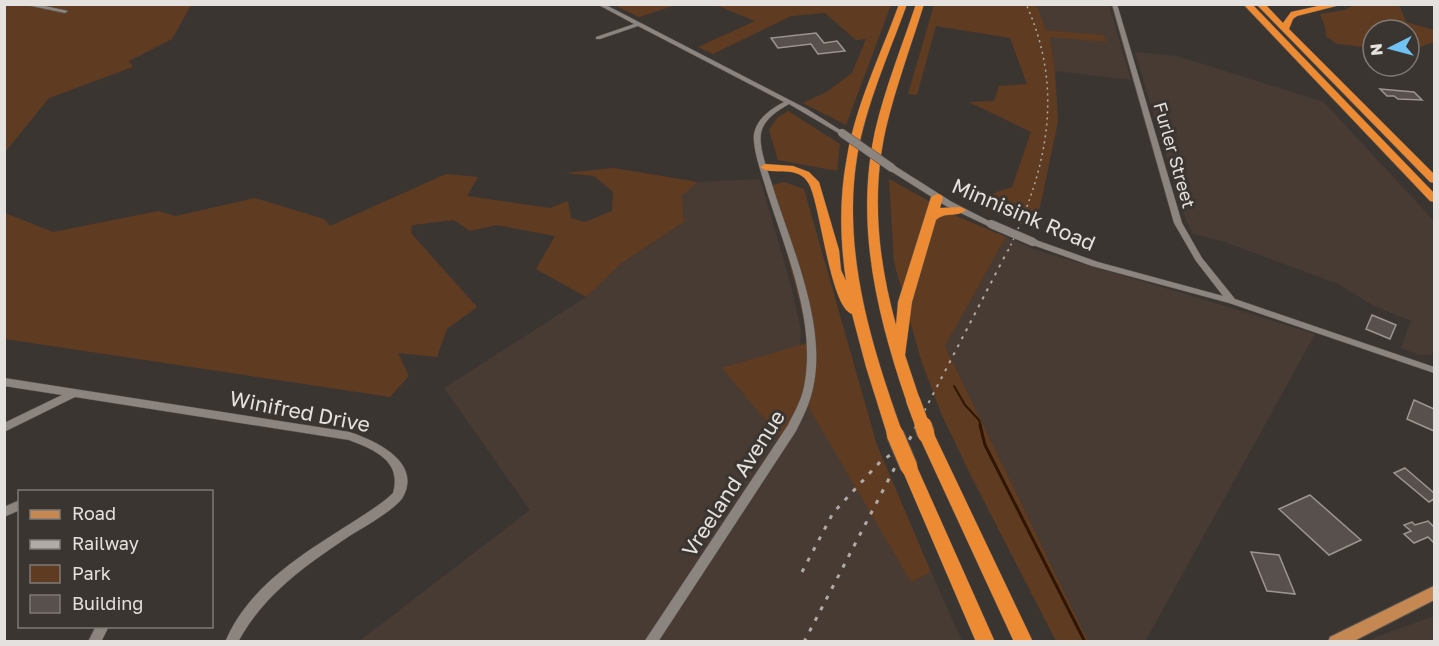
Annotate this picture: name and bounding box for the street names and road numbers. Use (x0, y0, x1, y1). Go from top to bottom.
street label: Furler Street (1149, 99, 1201, 211)
street label: Minnisink Road (948, 172, 1100, 256)
street label: Winifred Drive (228, 385, 372, 437)
street label: Vreeland Avenue (676, 405, 790, 561)

